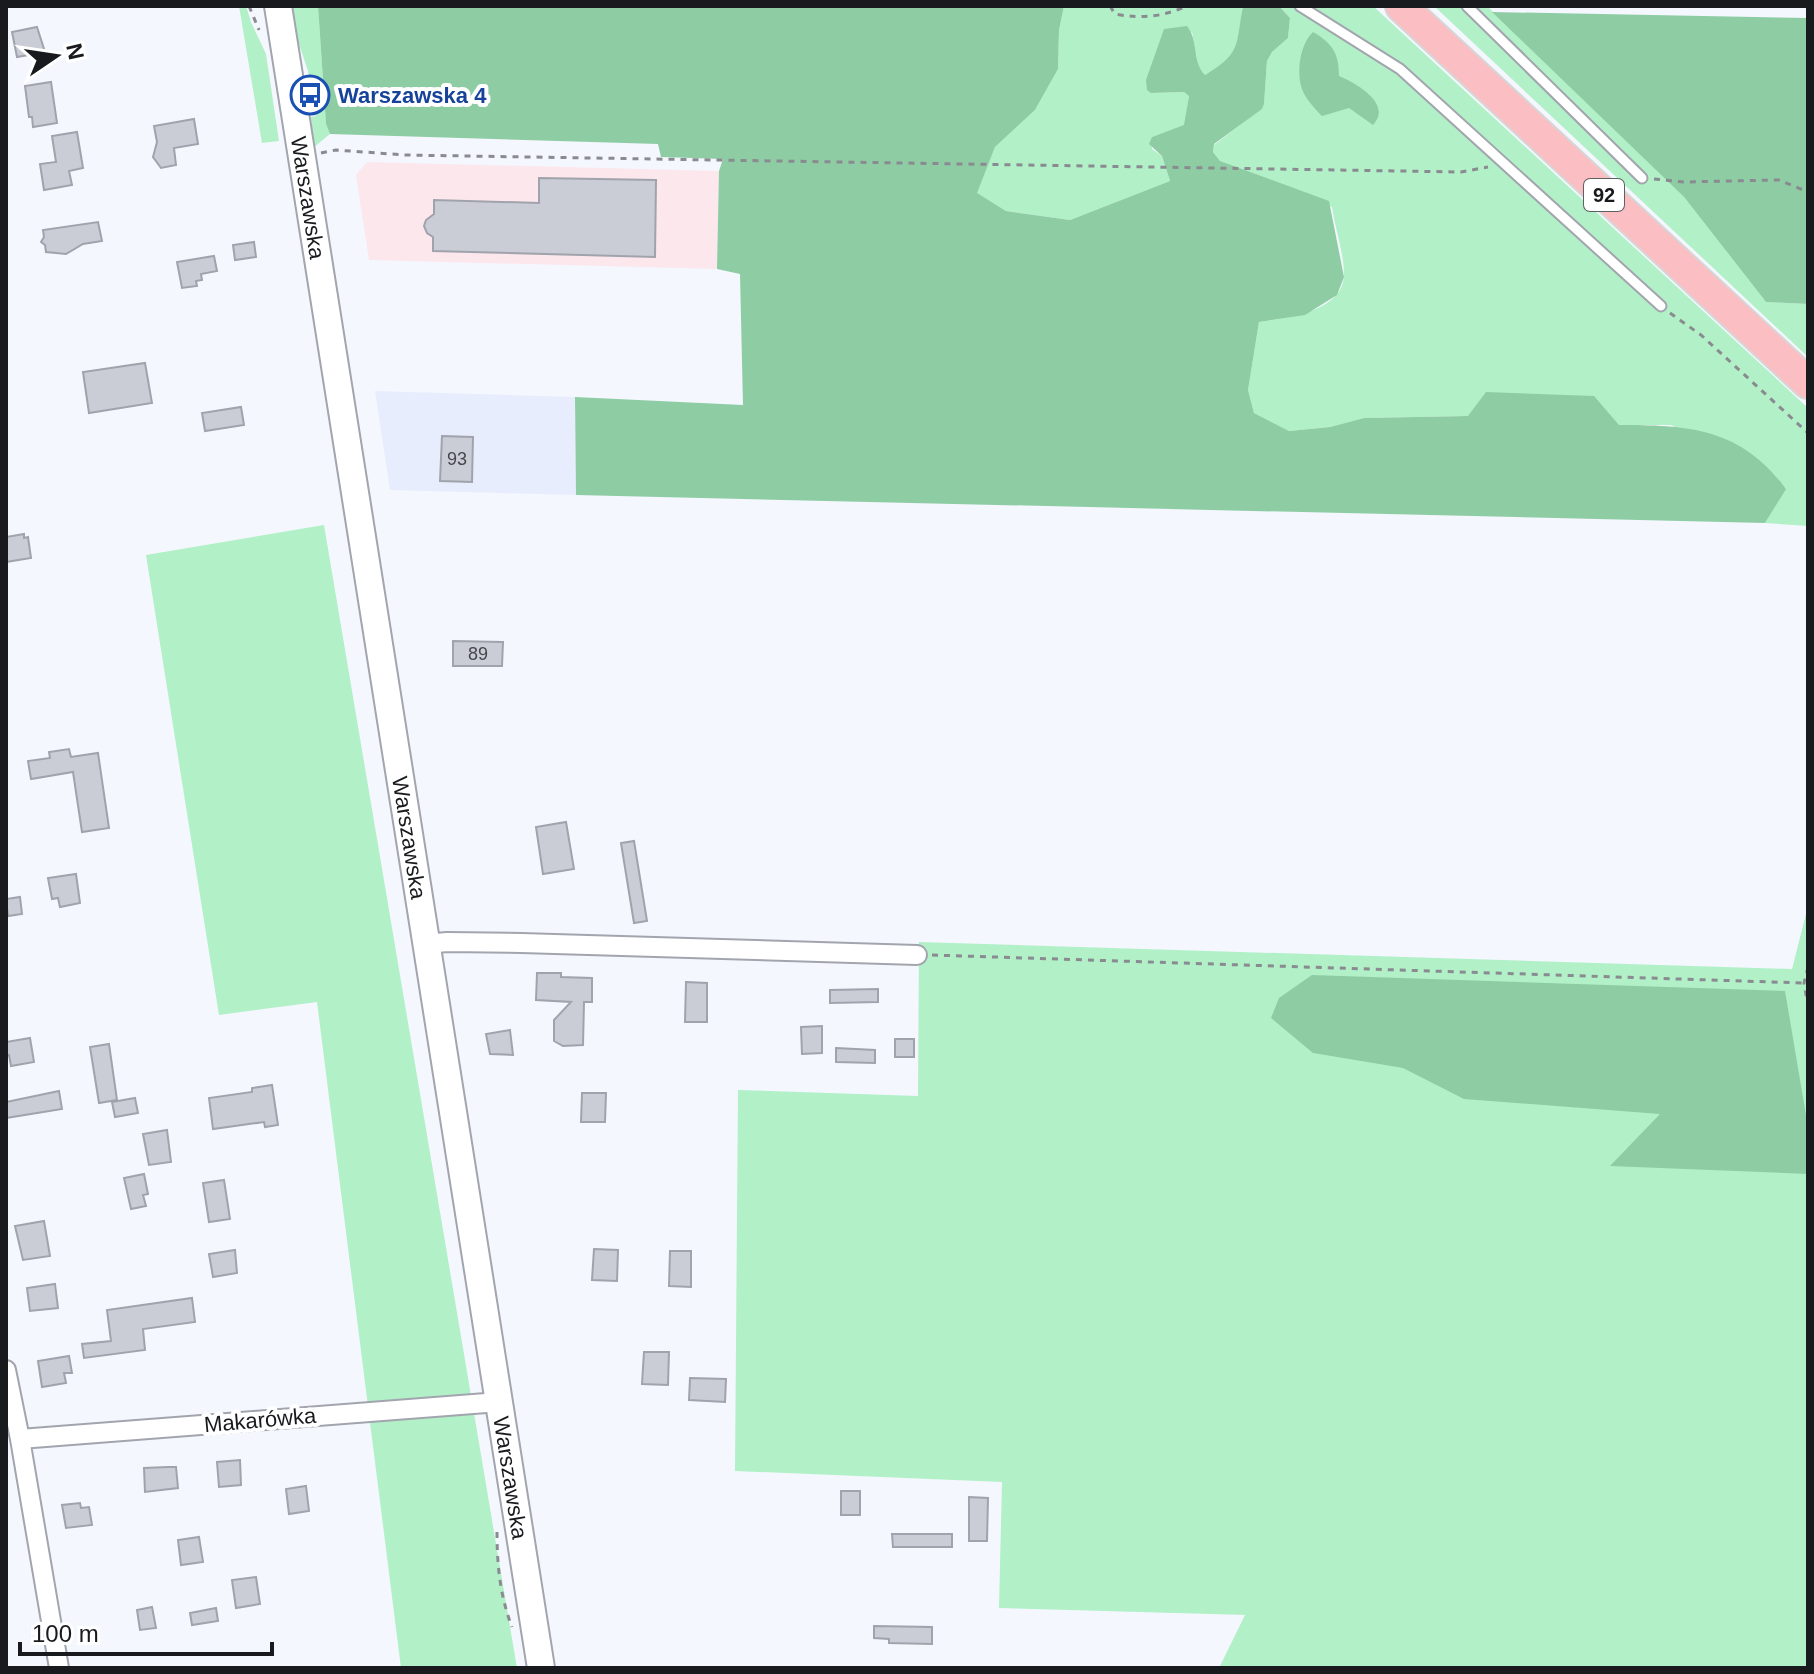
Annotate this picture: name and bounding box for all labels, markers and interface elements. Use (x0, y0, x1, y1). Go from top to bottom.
north arrow (16, 16, 96, 96)
text: N (61, 41, 89, 62)
bus stop icon: Warszawska 4 (289, 74, 331, 116)
place label: Warszawska 4 (338, 83, 487, 108)
street label: Warszawska (286, 134, 330, 262)
road number: 92 (1584, 179, 1624, 211)
house number: 93 (447, 449, 467, 469)
house number: 89 (468, 644, 488, 664)
street label: Warszawska (388, 774, 432, 902)
street label: Makarówka (203, 1403, 318, 1437)
street label: Warszawska (489, 1415, 533, 1542)
scale bar (20, 1606, 272, 1656)
text: 100 m (32, 1620, 99, 1647)

